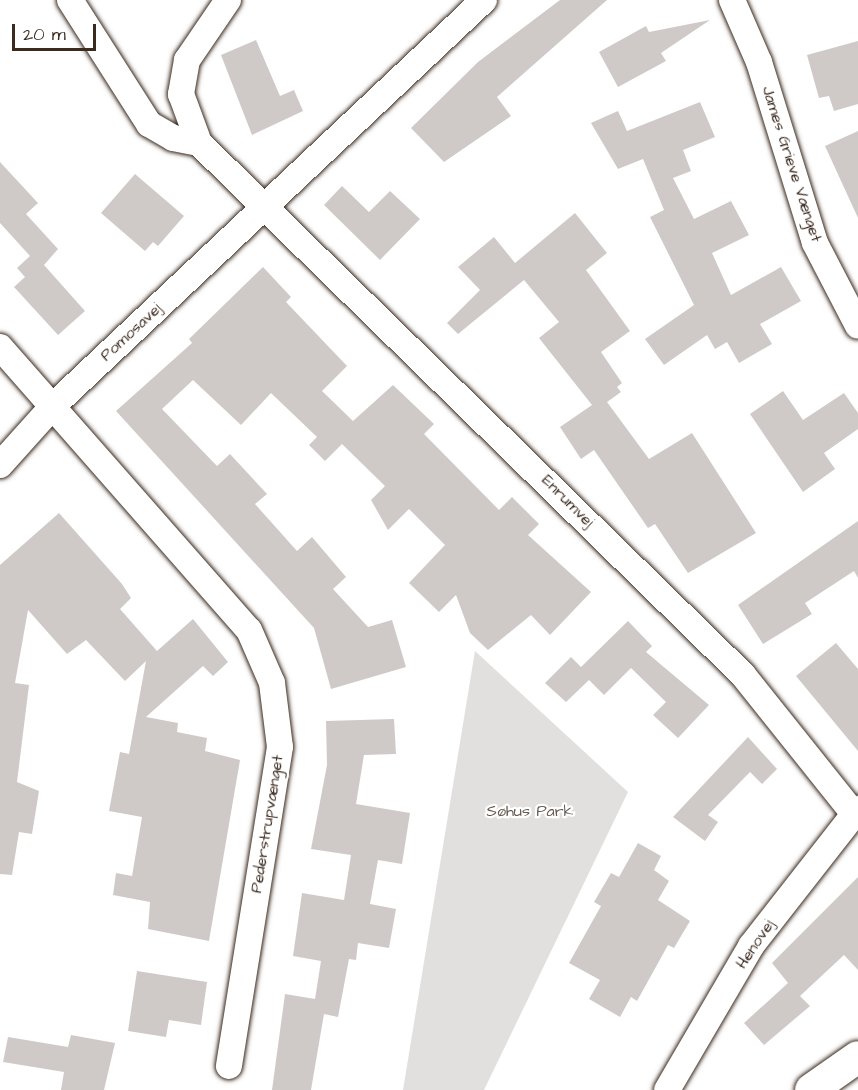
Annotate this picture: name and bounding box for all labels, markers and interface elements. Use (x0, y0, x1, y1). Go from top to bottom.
scale bar (15, 12, 99, 50)
text: 20 m (23, 22, 66, 47)
street label: James Grieve Vænget (758, 84, 826, 244)
street label: Pomosavej (96, 299, 166, 365)
street label: Enrumvej (538, 471, 598, 531)
street label: Pederstrupvænget (247, 754, 287, 894)
park label: Søhus Park (487, 801, 573, 821)
street label: Henovej (732, 916, 778, 972)

